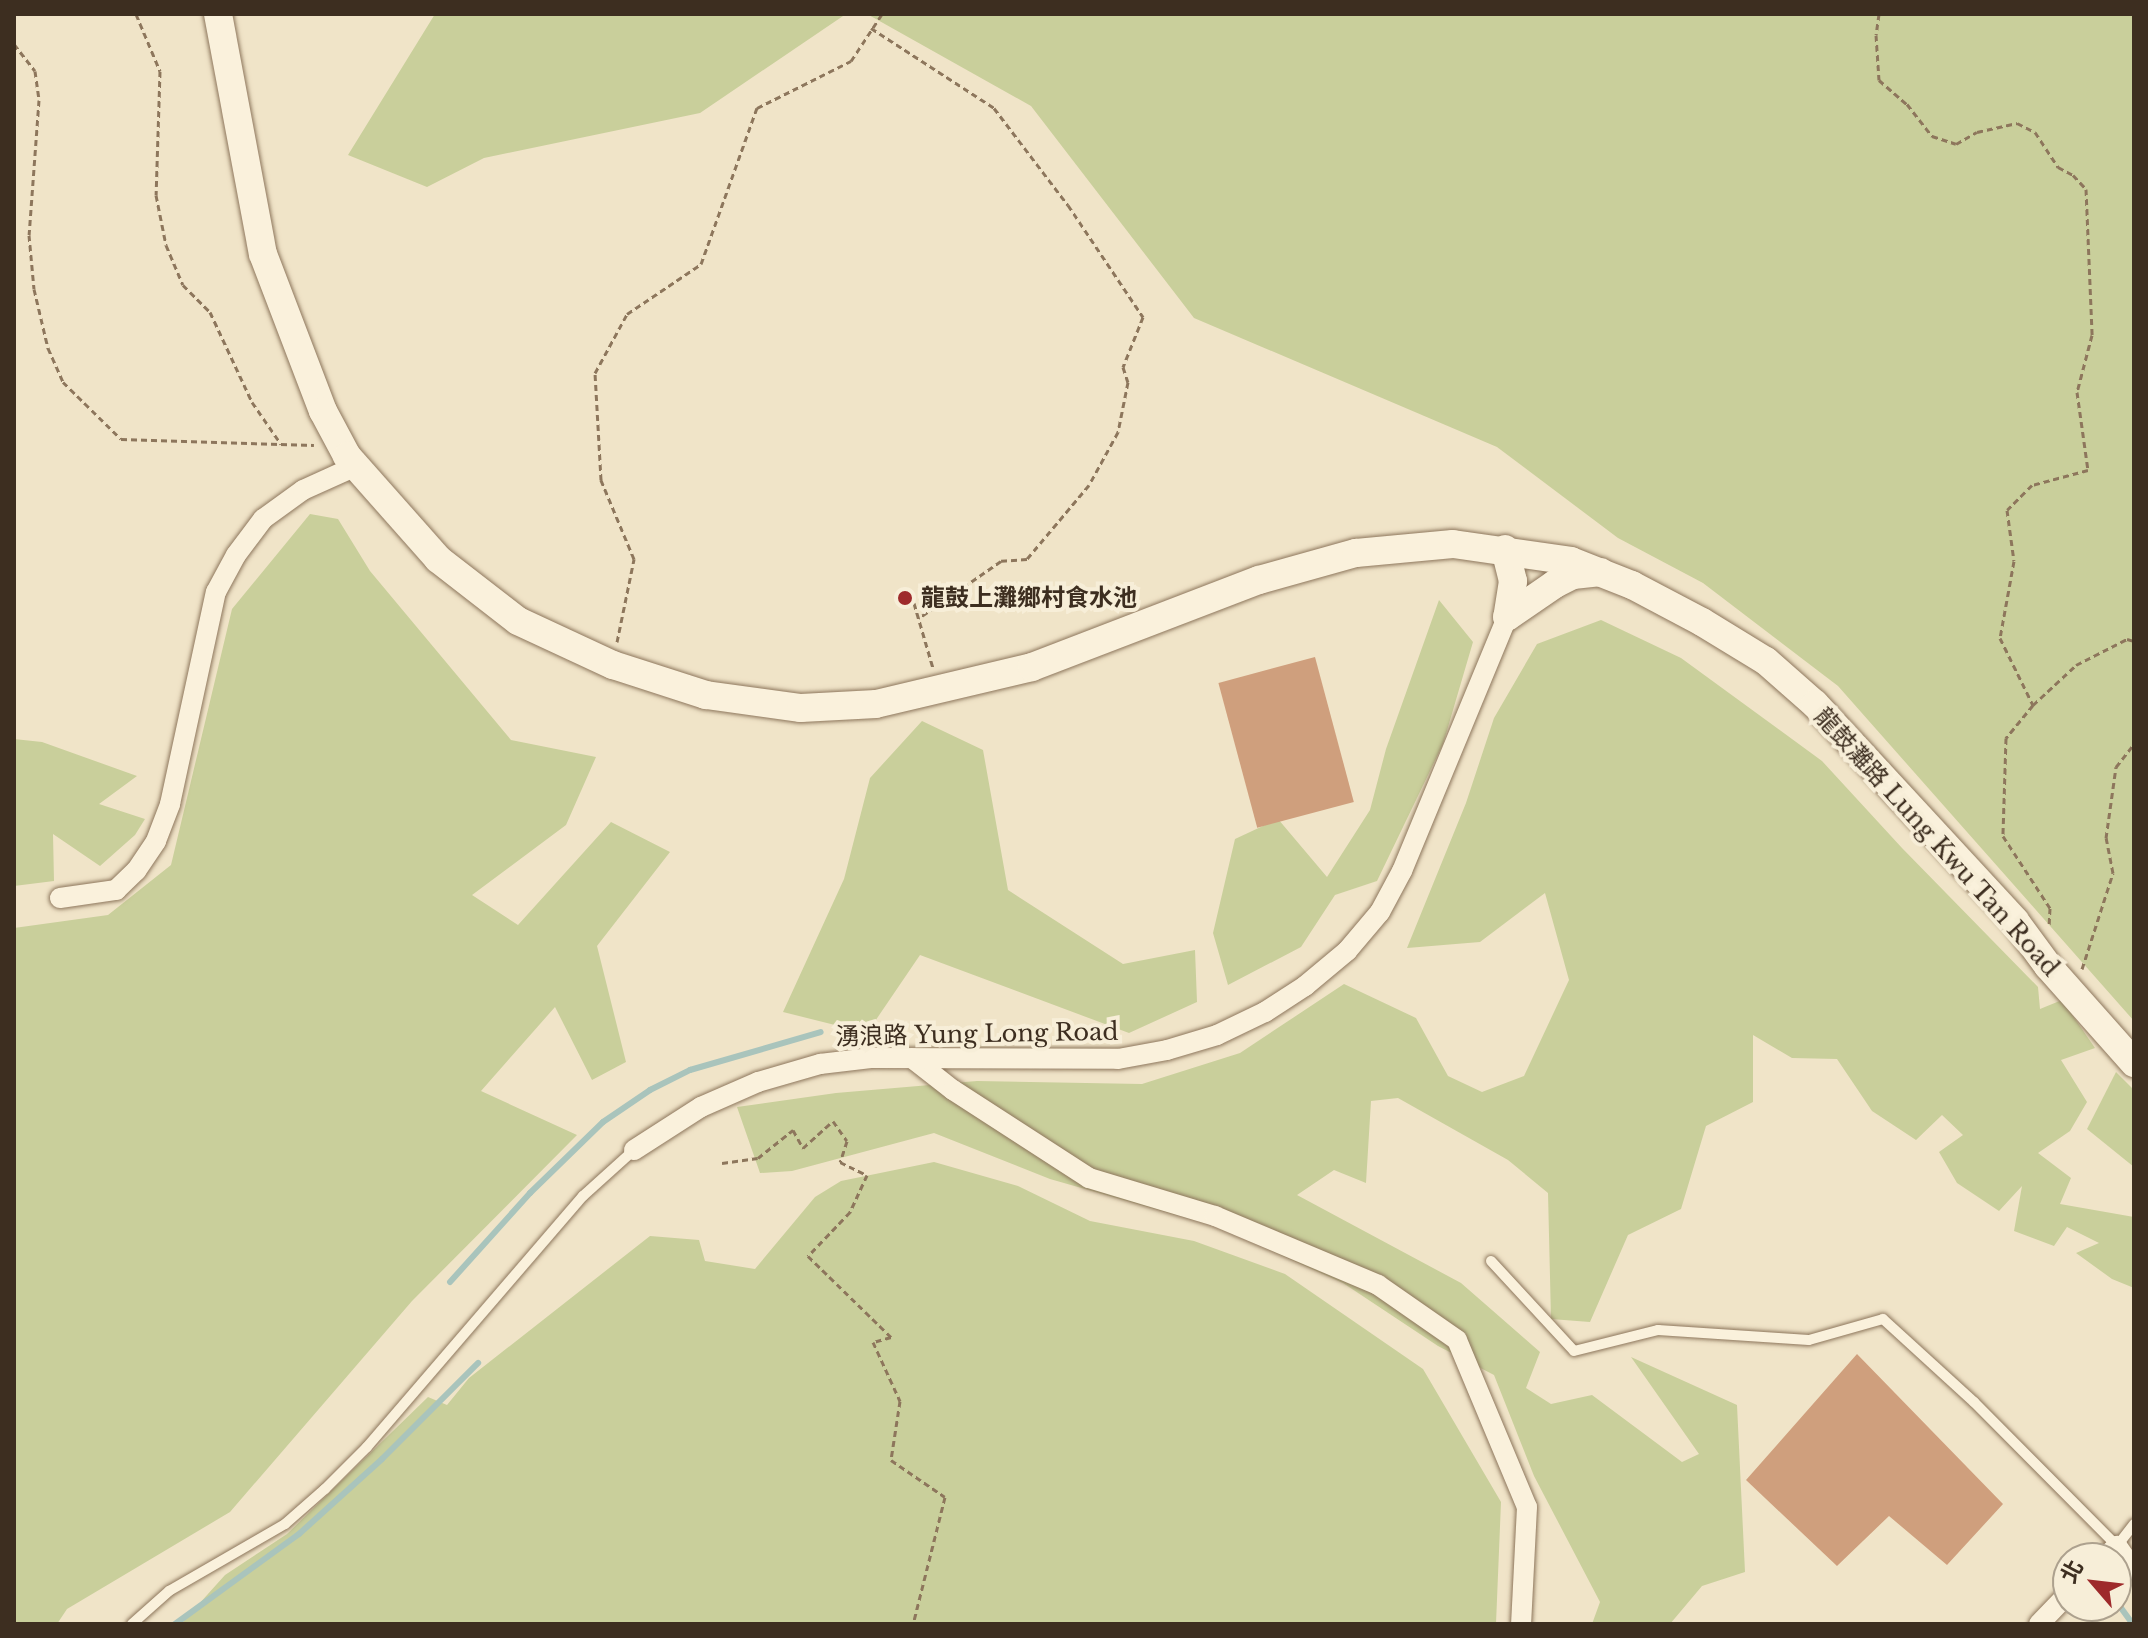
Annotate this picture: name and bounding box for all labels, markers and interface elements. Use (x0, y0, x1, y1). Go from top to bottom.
place label: 龍鼓上灘鄉村食水池 (921, 584, 1137, 612)
marker: 龍鼓上灘鄉村食水池 (896, 589, 914, 607)
street label: 龍鼓灘路 Lung Kwu Tan Road (1808, 702, 2066, 982)
street label: 湧浪路 Yung Long Road (835, 1017, 1119, 1051)
north arrow (2052, 1542, 2132, 1622)
text: 北 (2055, 1555, 2089, 1588)

